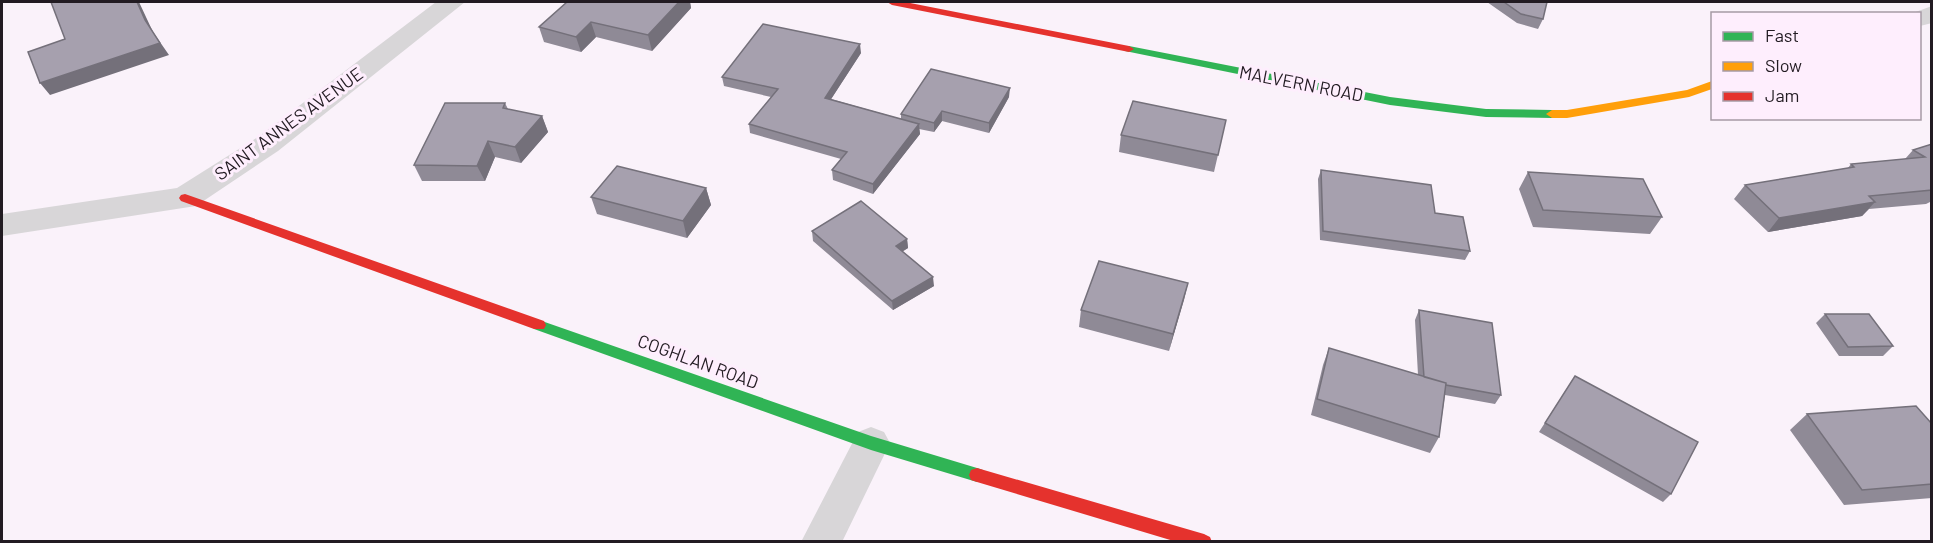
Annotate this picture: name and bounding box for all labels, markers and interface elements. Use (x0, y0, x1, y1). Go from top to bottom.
legend (1711, 12, 1921, 120)
text: Fast (1765, 24, 1799, 46)
text: Slow (1765, 54, 1802, 76)
street label: MALVERN ROAD (1237, 60, 1365, 106)
street label: SAINT ANNES AVENUE (210, 62, 367, 184)
text: Jam (1765, 84, 1799, 106)
street label: COGHLAN ROAD (635, 329, 762, 393)

